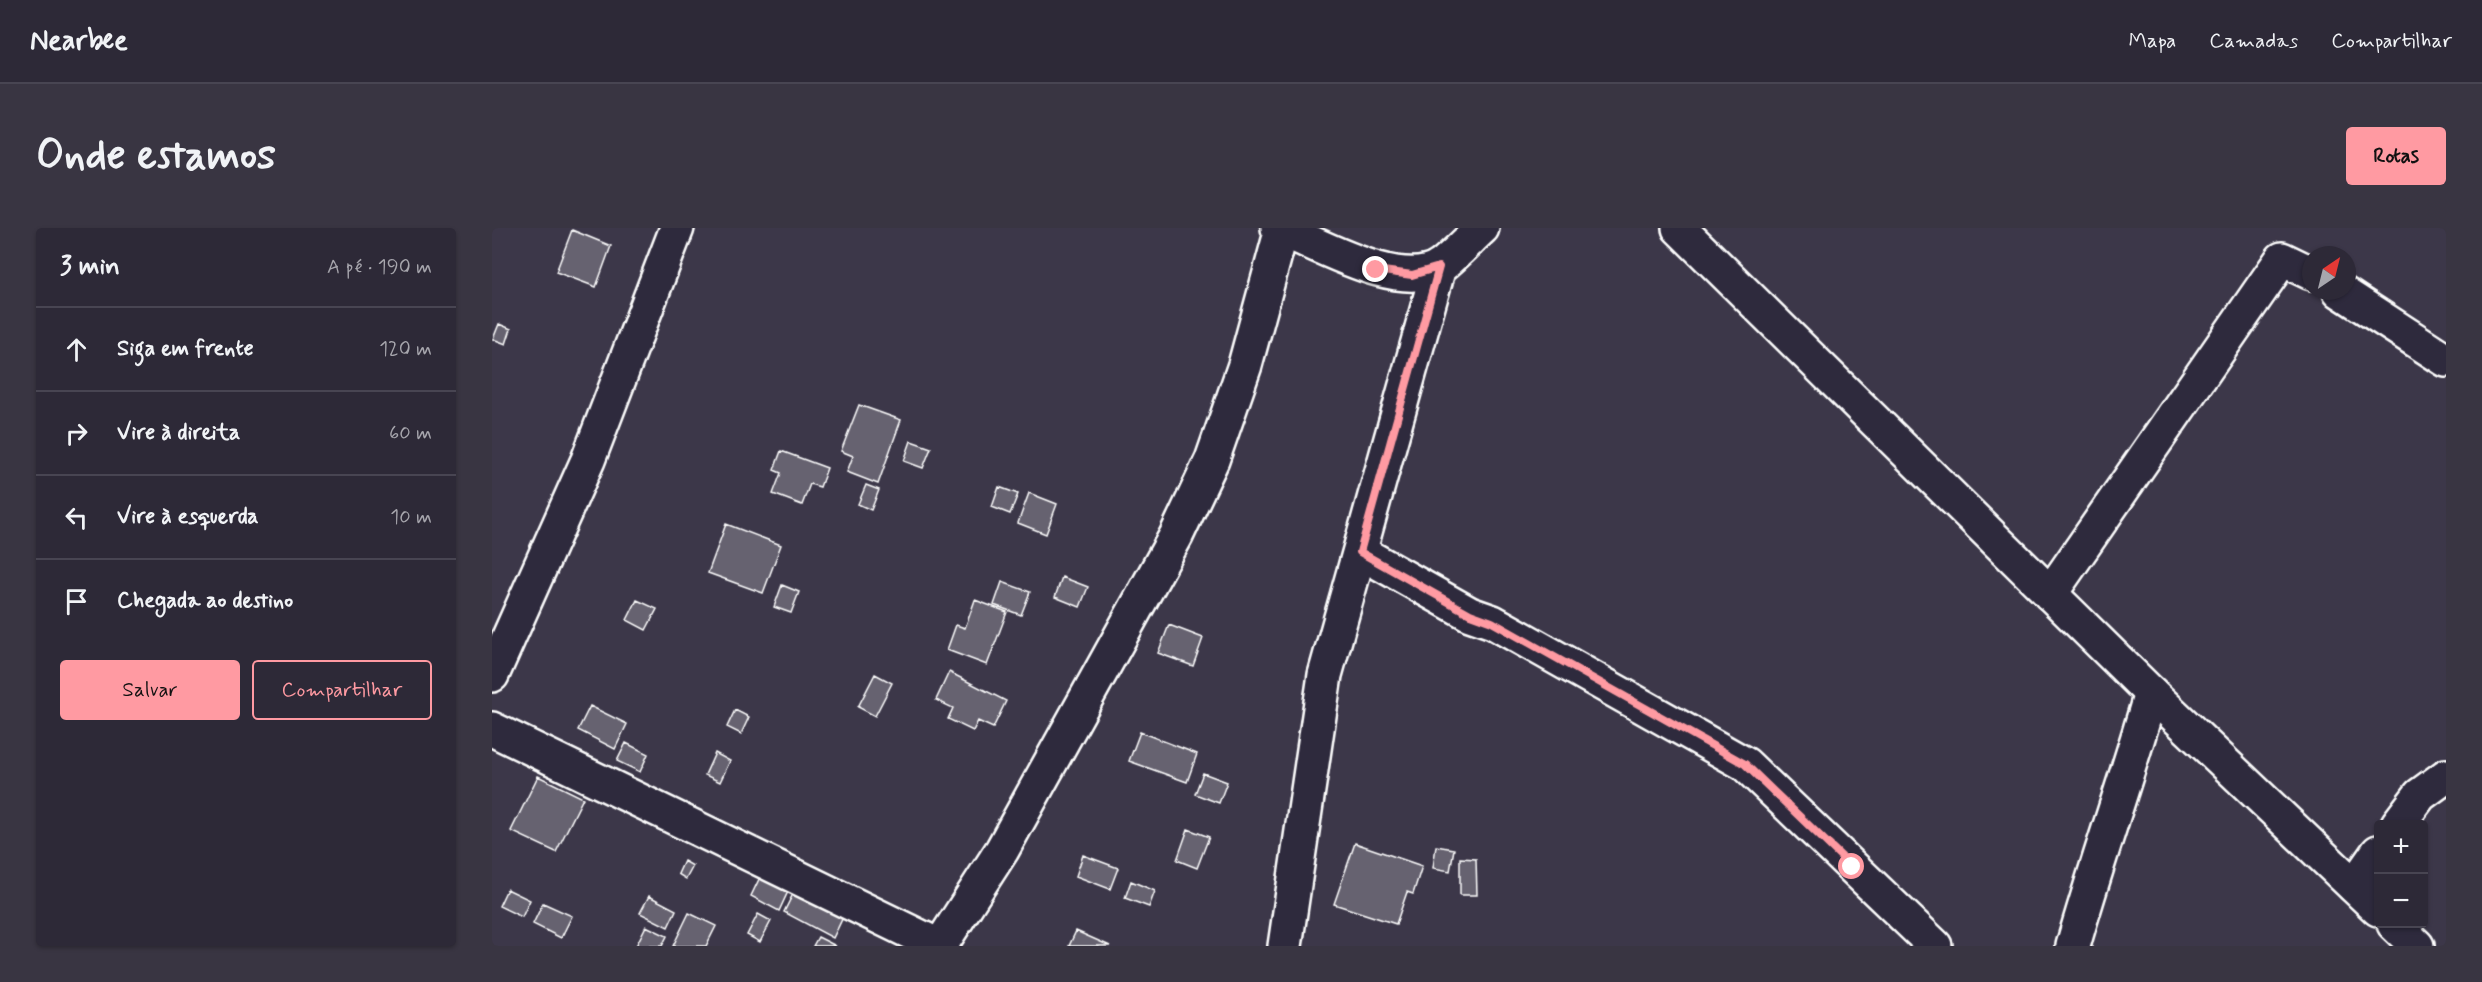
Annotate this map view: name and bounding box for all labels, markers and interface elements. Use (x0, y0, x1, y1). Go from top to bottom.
text: Nearbee (30, 23, 128, 60)
text: Mapa (2128, 27, 2176, 55)
text: Camadas (2209, 27, 2298, 55)
text: Compartilhar (2331, 27, 2452, 55)
button: Rotas (2346, 127, 2446, 185)
text: Onde estamos (36, 129, 276, 184)
north arrow (2302, 246, 2356, 300)
text: 3 min (60, 250, 120, 284)
text: A pé · 190 m (327, 254, 432, 281)
route end (1362, 256, 1388, 282)
icon: ahead (60, 333, 93, 366)
text: Siga em frente (117, 335, 254, 363)
text: 120 m (379, 336, 432, 363)
icon: right (60, 417, 93, 450)
text: Vire à direita (117, 419, 240, 447)
text: 60 m (389, 420, 432, 447)
icon: left (60, 501, 93, 534)
text: Vire à esquerda (117, 503, 258, 531)
text: 10 m (390, 504, 432, 531)
icon: arrive (60, 585, 93, 618)
text: Chegada ao destino (117, 587, 293, 615)
button: Salvar (60, 660, 240, 720)
button: Compartilhar (252, 660, 432, 720)
map controls (2374, 820, 2428, 928)
button: + (2374, 820, 2428, 874)
route start (1838, 853, 1864, 879)
button: − (2374, 874, 2428, 928)

